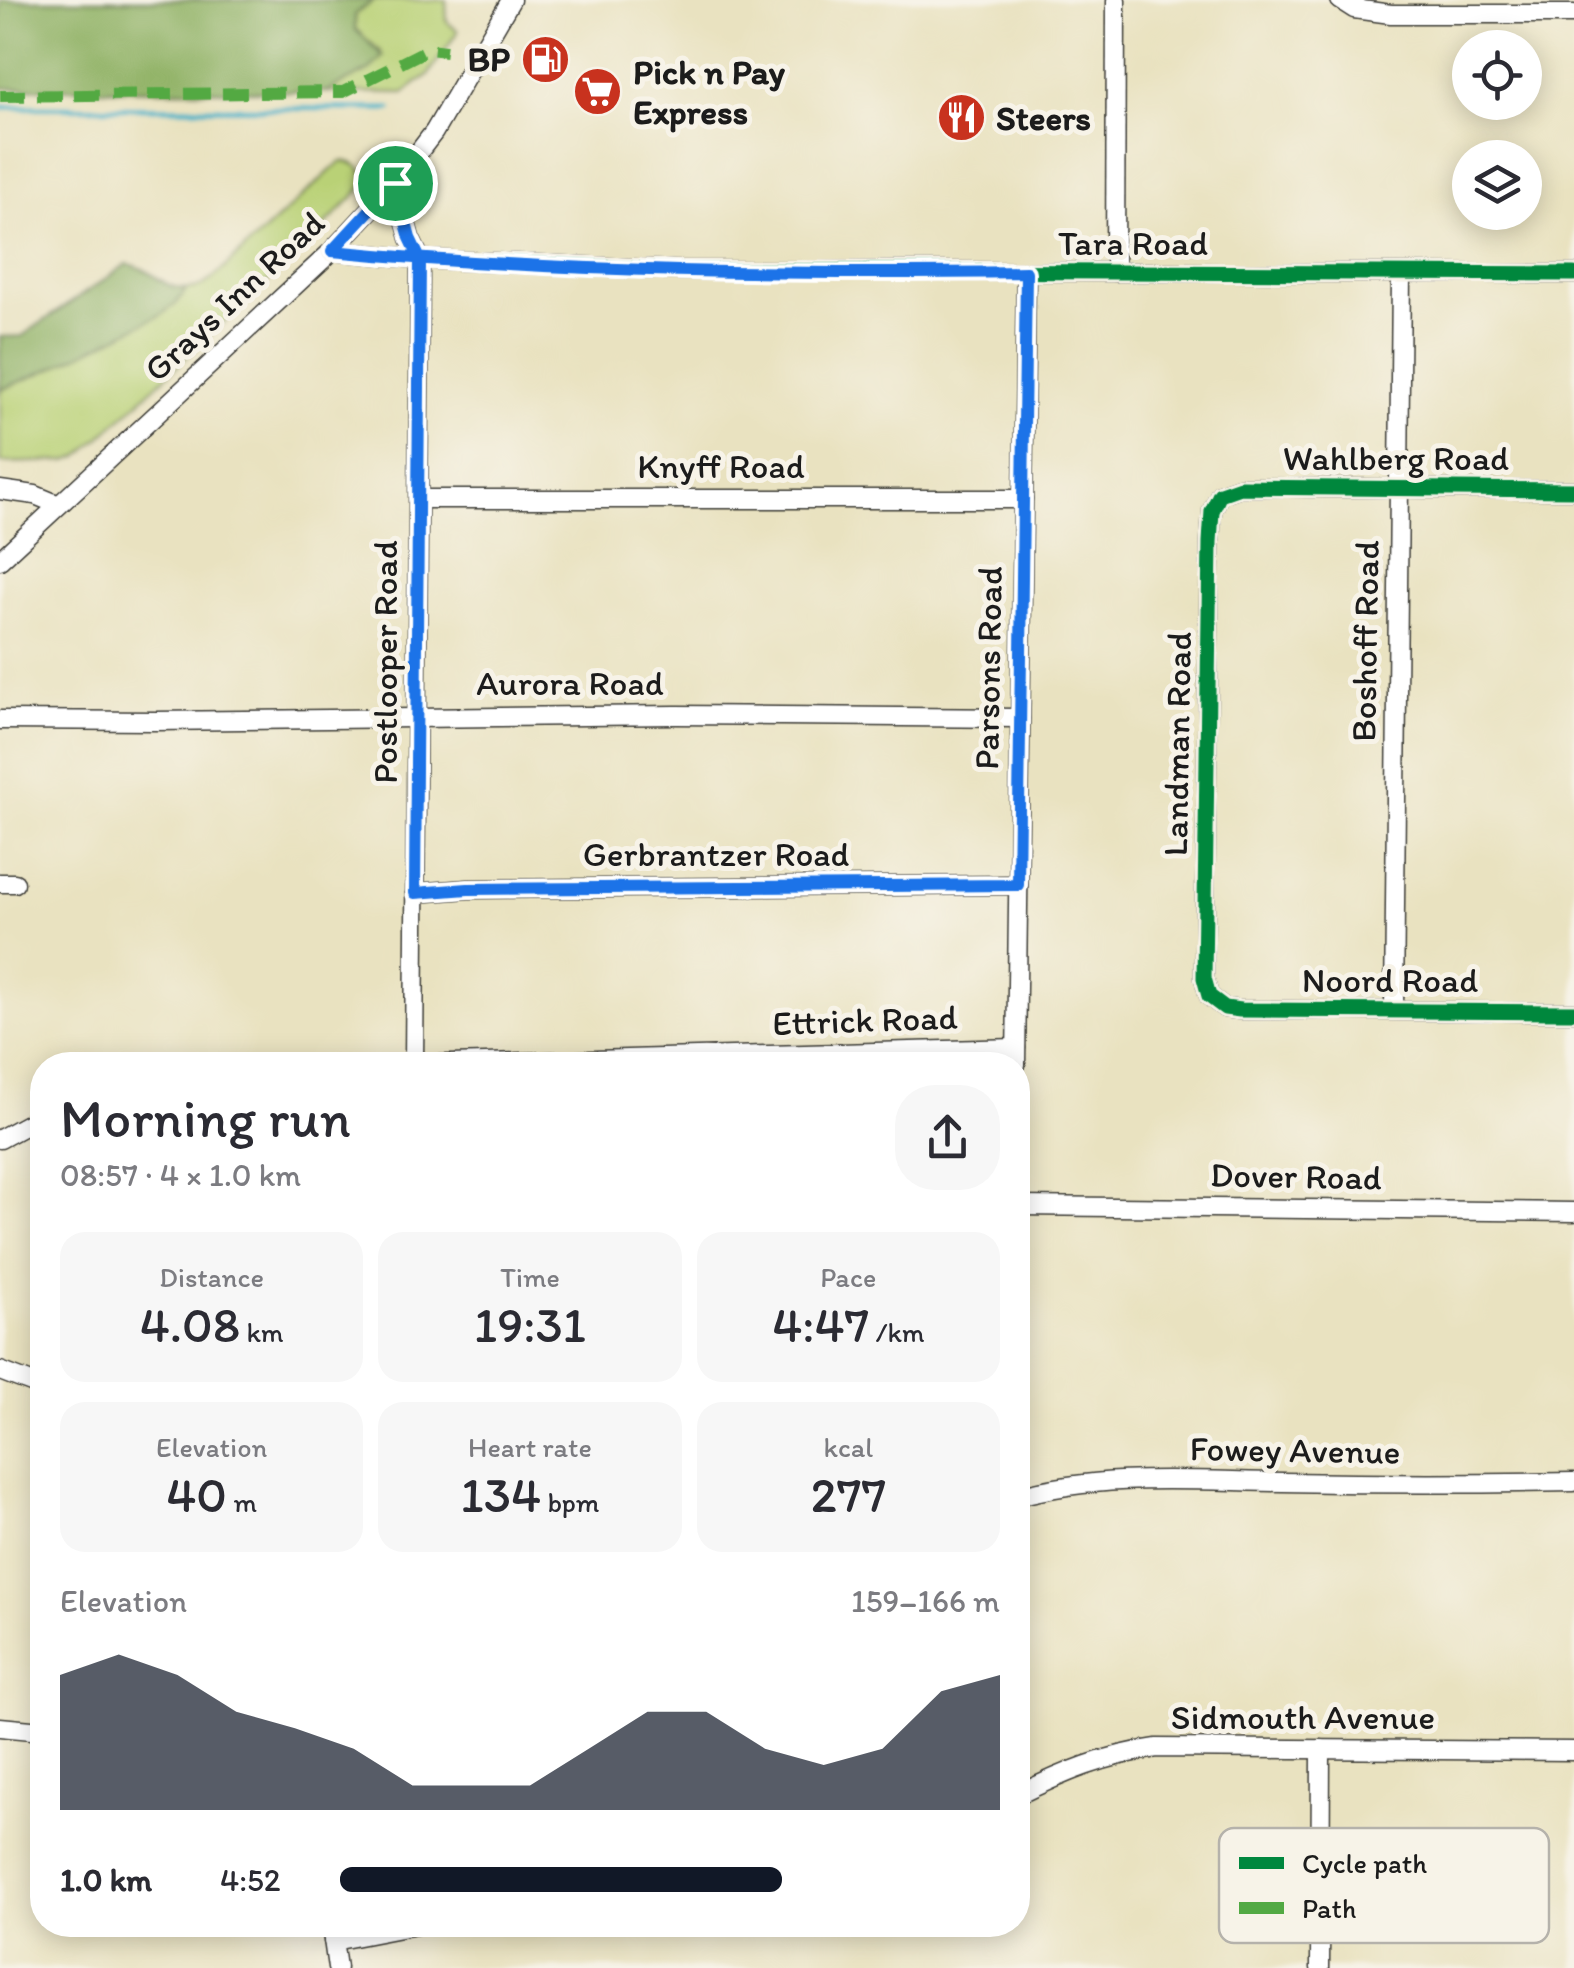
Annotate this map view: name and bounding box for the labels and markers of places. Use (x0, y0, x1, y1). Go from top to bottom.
fuel station icon: BP (519, 33, 571, 85)
place label: BP (467, 38, 510, 80)
place label: Pick n Pay Express (633, 51, 786, 133)
supermarket icon: Pick n Pay Express (572, 66, 624, 118)
restaurant icon: Steers (935, 92, 987, 144)
place label: Steers (996, 97, 1091, 139)
pin (353, 141, 438, 226)

